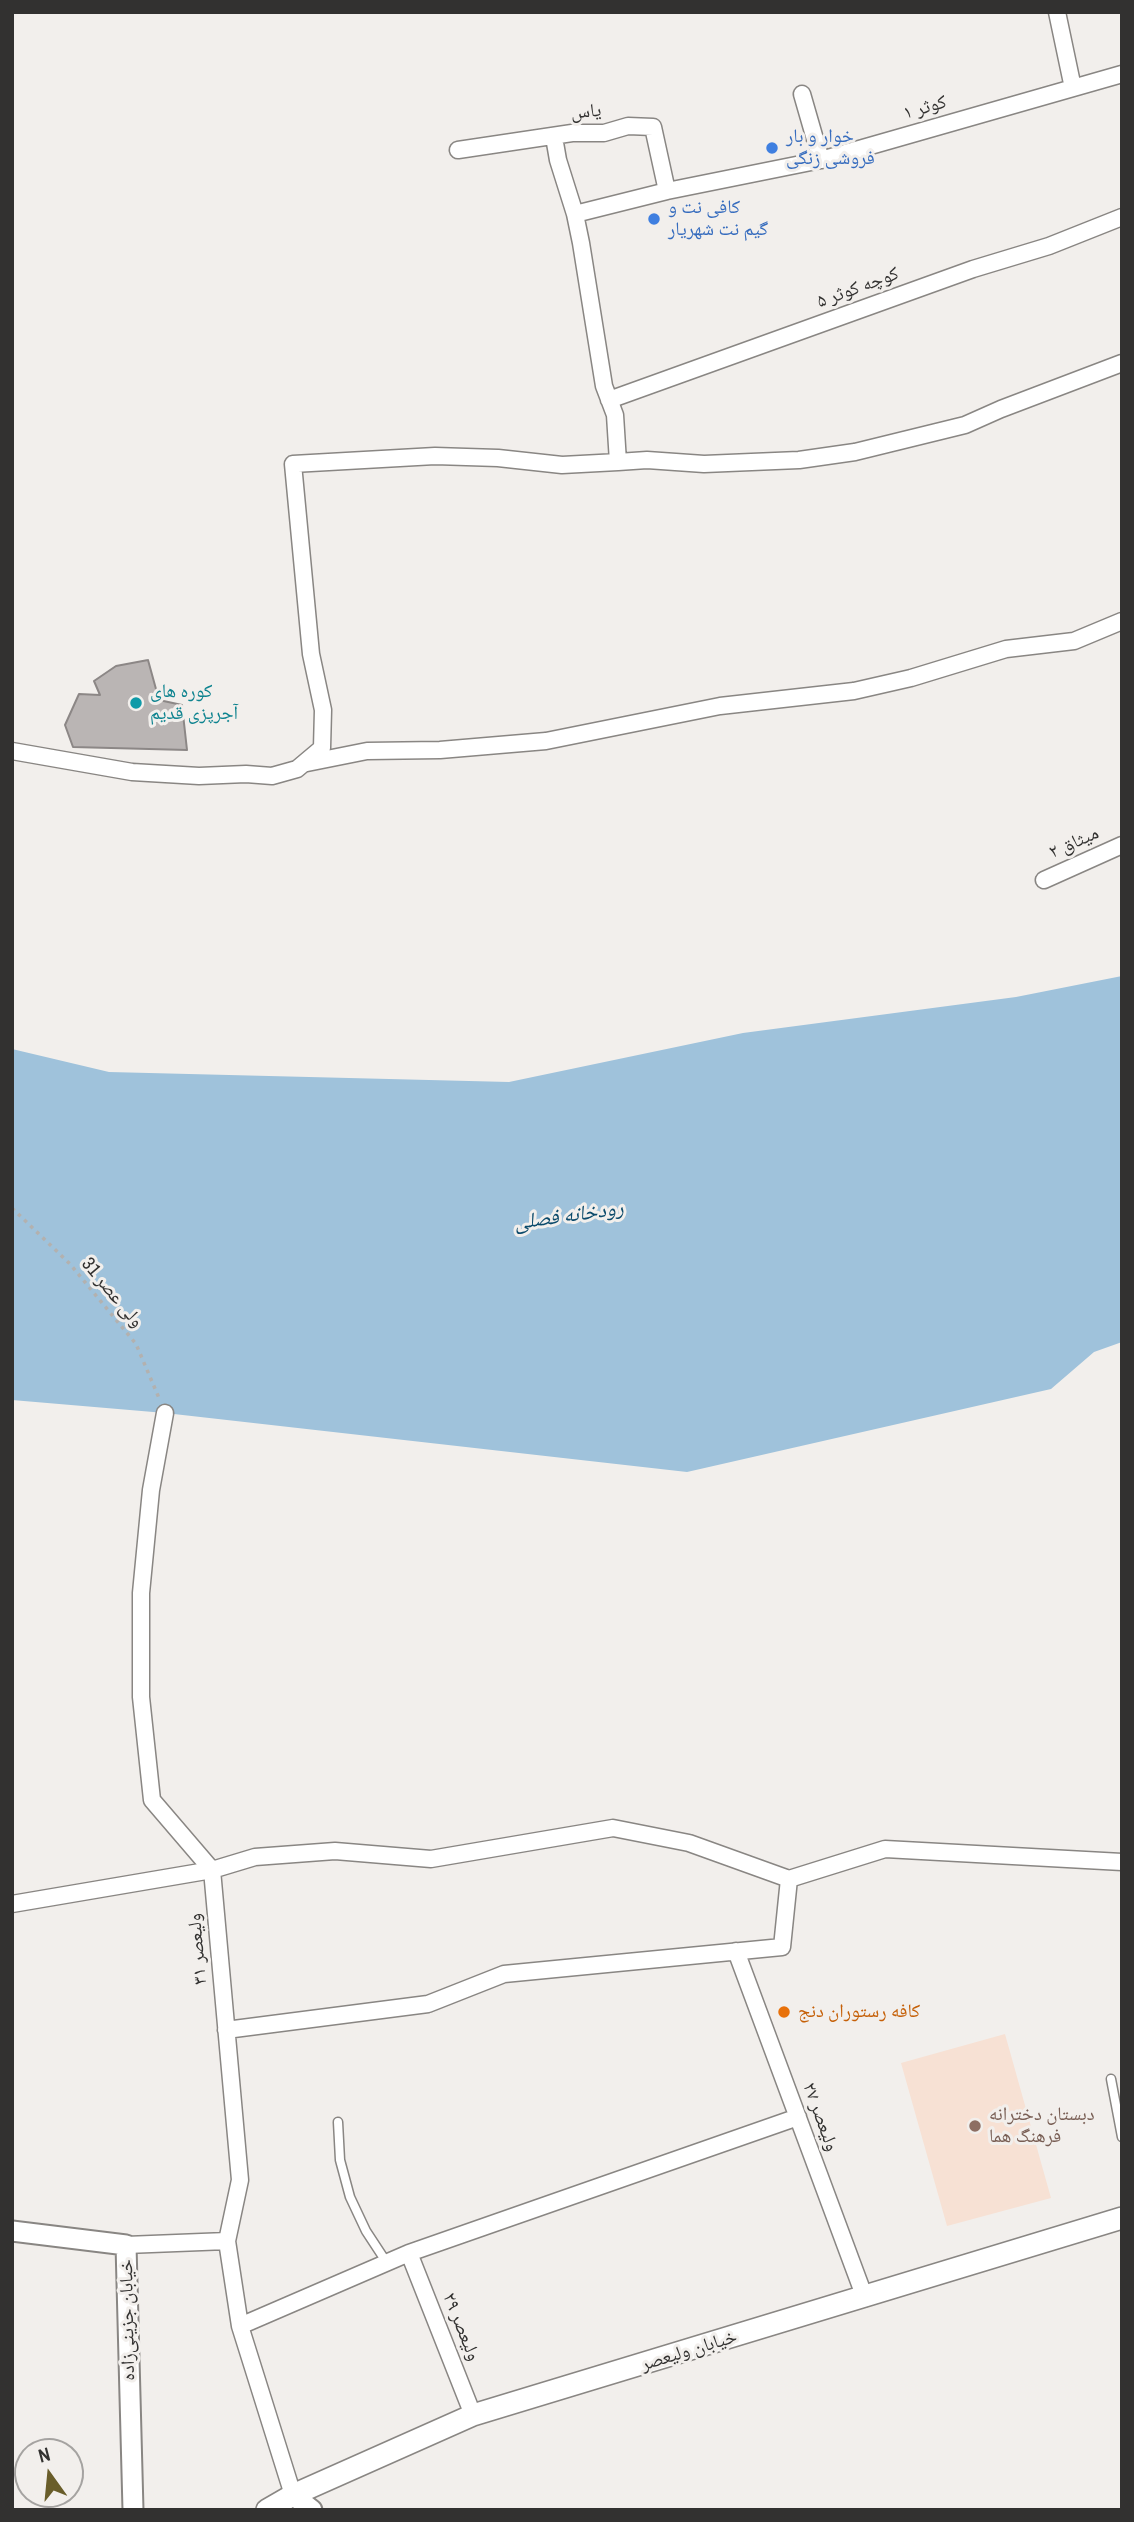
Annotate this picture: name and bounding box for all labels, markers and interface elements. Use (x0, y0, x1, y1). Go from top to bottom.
street label: کوثر ۱ (901, 91, 949, 125)
street label: یاس (570, 99, 602, 125)
place label: خوار و بار فروشی زنگی (786, 126, 875, 170)
marker: خوار و بار فروشی زنگی (764, 140, 780, 156)
place label: کافی نت و گیم نت شهریار (668, 197, 768, 241)
marker: کافی نت و گیم نت شهریار (646, 211, 662, 227)
street label: کوچه کوثر ۵ (814, 263, 902, 313)
place label: کوره های آجرپزی قدیم (150, 681, 238, 725)
marker: کوره های آجرپزی قدیم (128, 695, 144, 711)
street label: میثاق ۲ (1045, 822, 1103, 864)
water label: رودخانه فصلی (513, 1196, 625, 1236)
street label: ولی عصر 31 (76, 1253, 148, 1333)
street label: ولیعصر ۳۱ (184, 1912, 212, 1986)
place label: کافه رستوران دنج (798, 2001, 920, 2023)
marker: کافه رستوران دنج (776, 2004, 792, 2020)
street label: ولیعصر ۲۷ (797, 2080, 843, 2154)
place label: دبستان دخترانه فرهنگ هما (989, 2104, 1095, 2148)
marker: دبستان دخترانه فرهنگ هما (967, 2118, 983, 2134)
street label: خیابان جزینی‌زاده (116, 2259, 140, 2381)
street label: ولیعصر ۲۹ (437, 2290, 485, 2364)
street label: خیابان ولیعصر (638, 2326, 740, 2376)
north arrow (14, 2438, 84, 2508)
text: N (35, 2441, 53, 2469)

